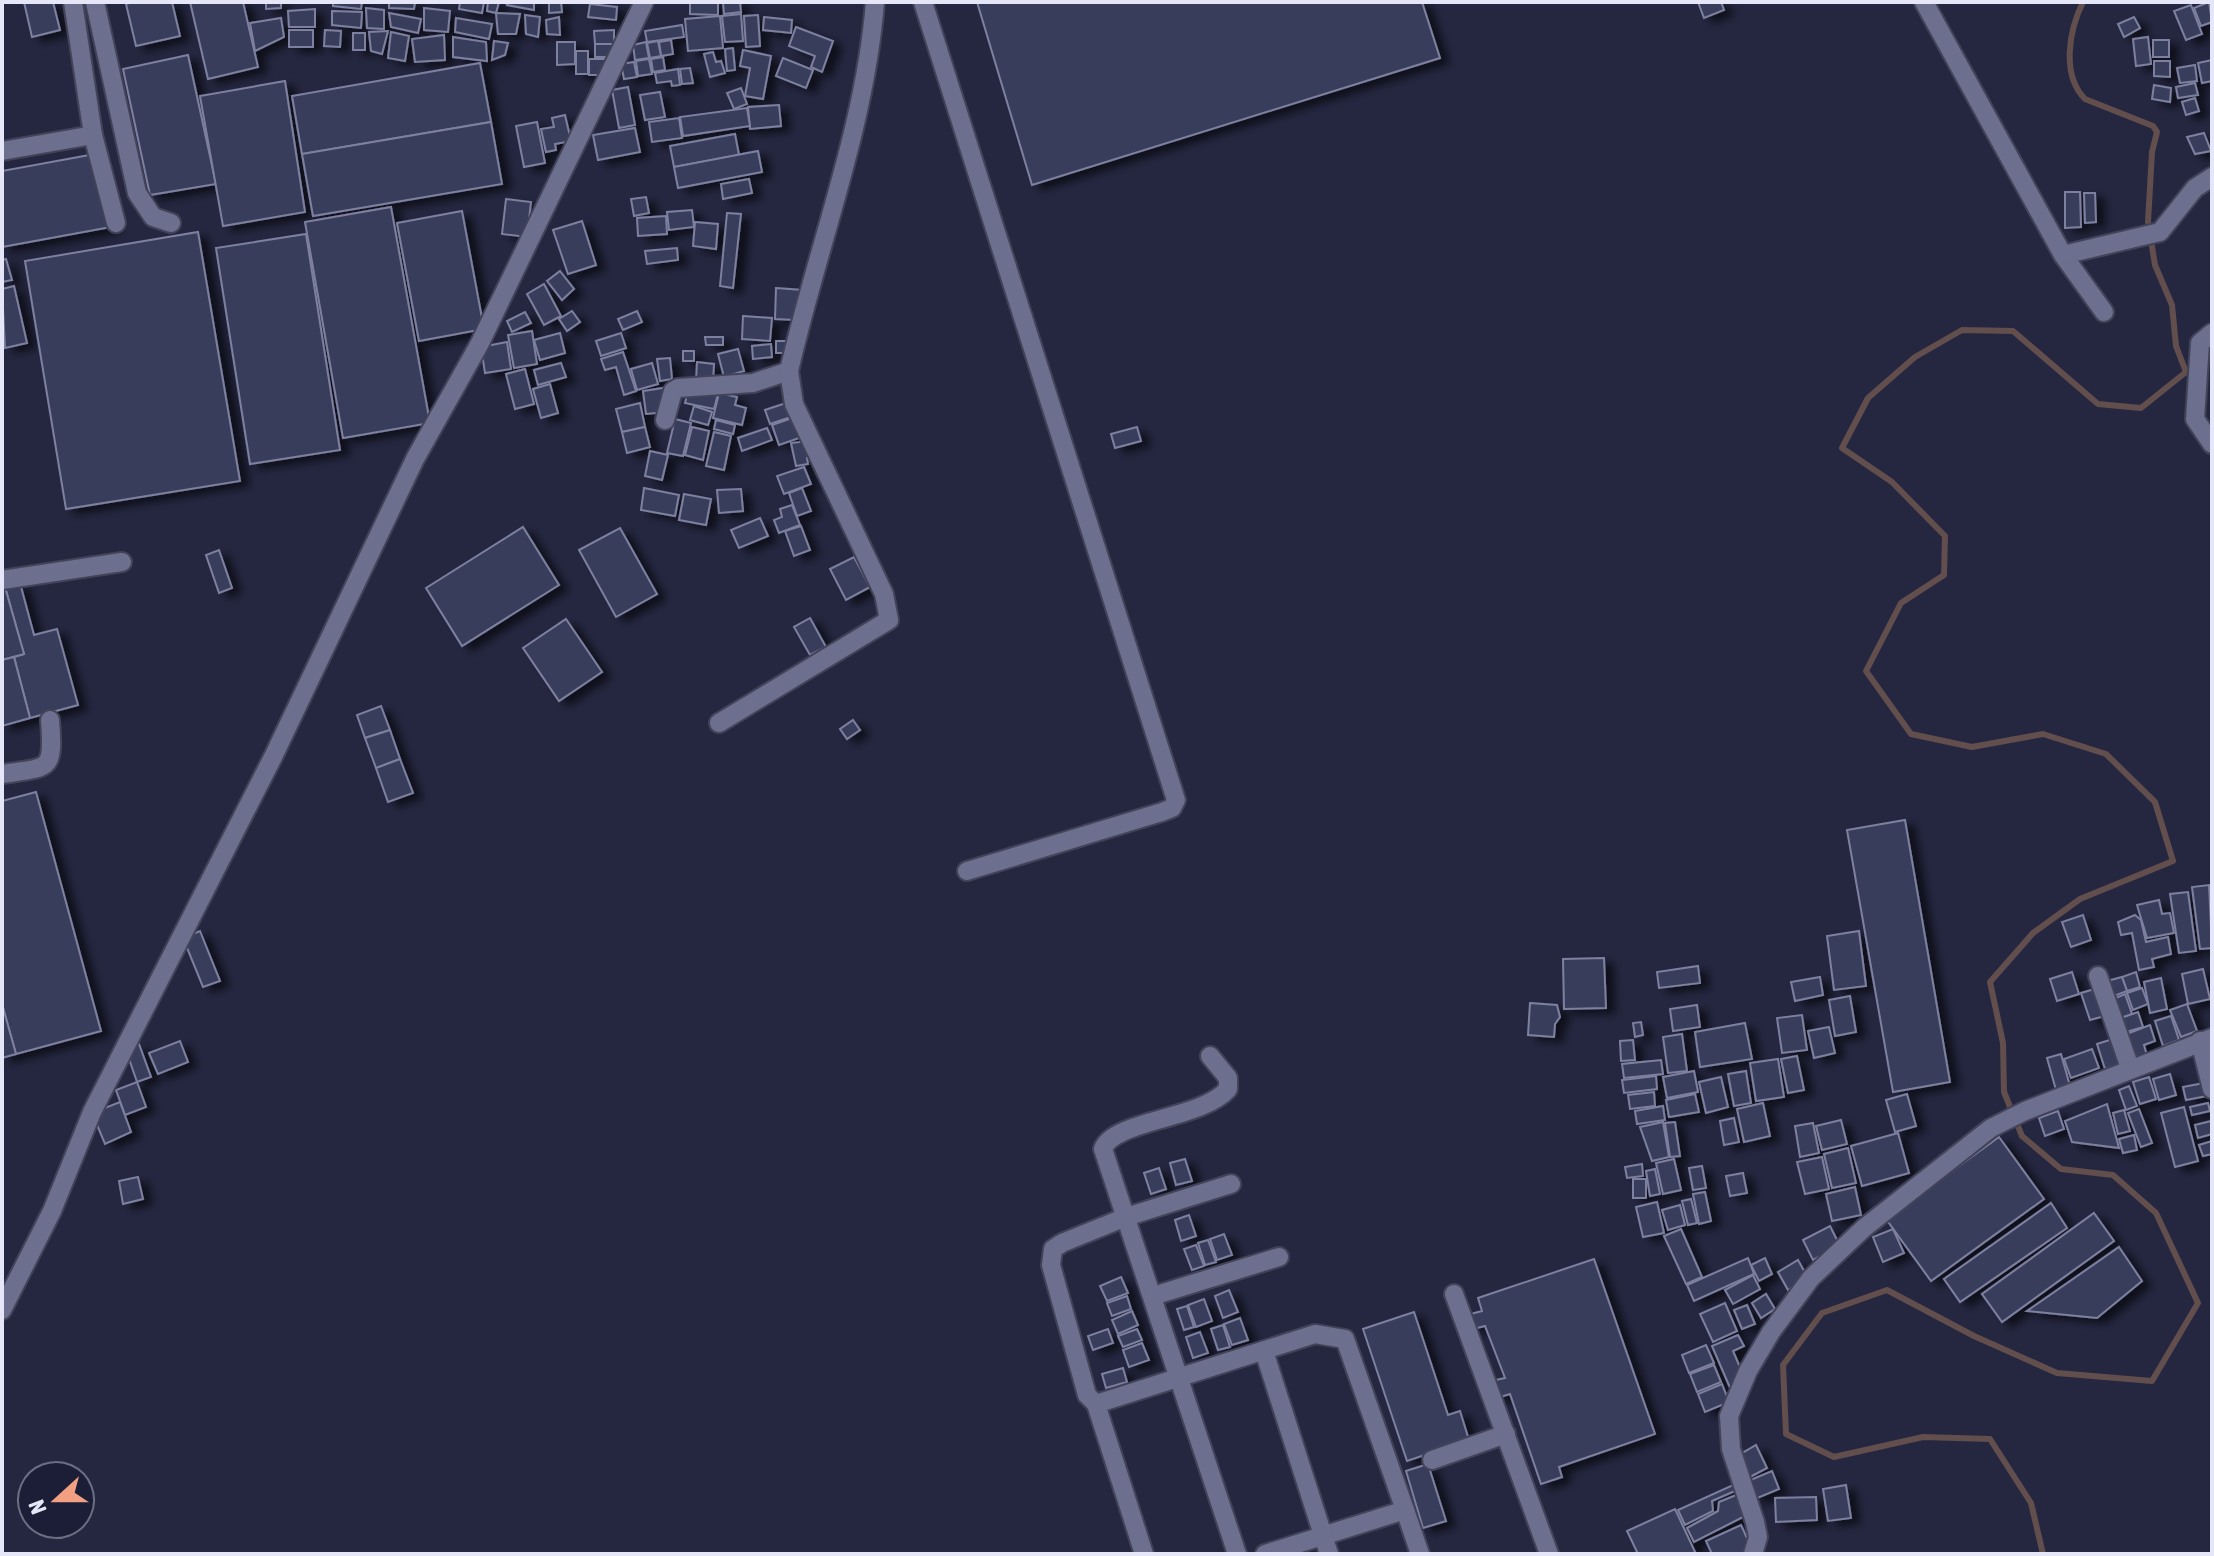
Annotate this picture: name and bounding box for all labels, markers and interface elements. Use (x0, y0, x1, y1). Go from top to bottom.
north arrow (16, 1460, 96, 1540)
text: N (23, 1496, 52, 1518)

